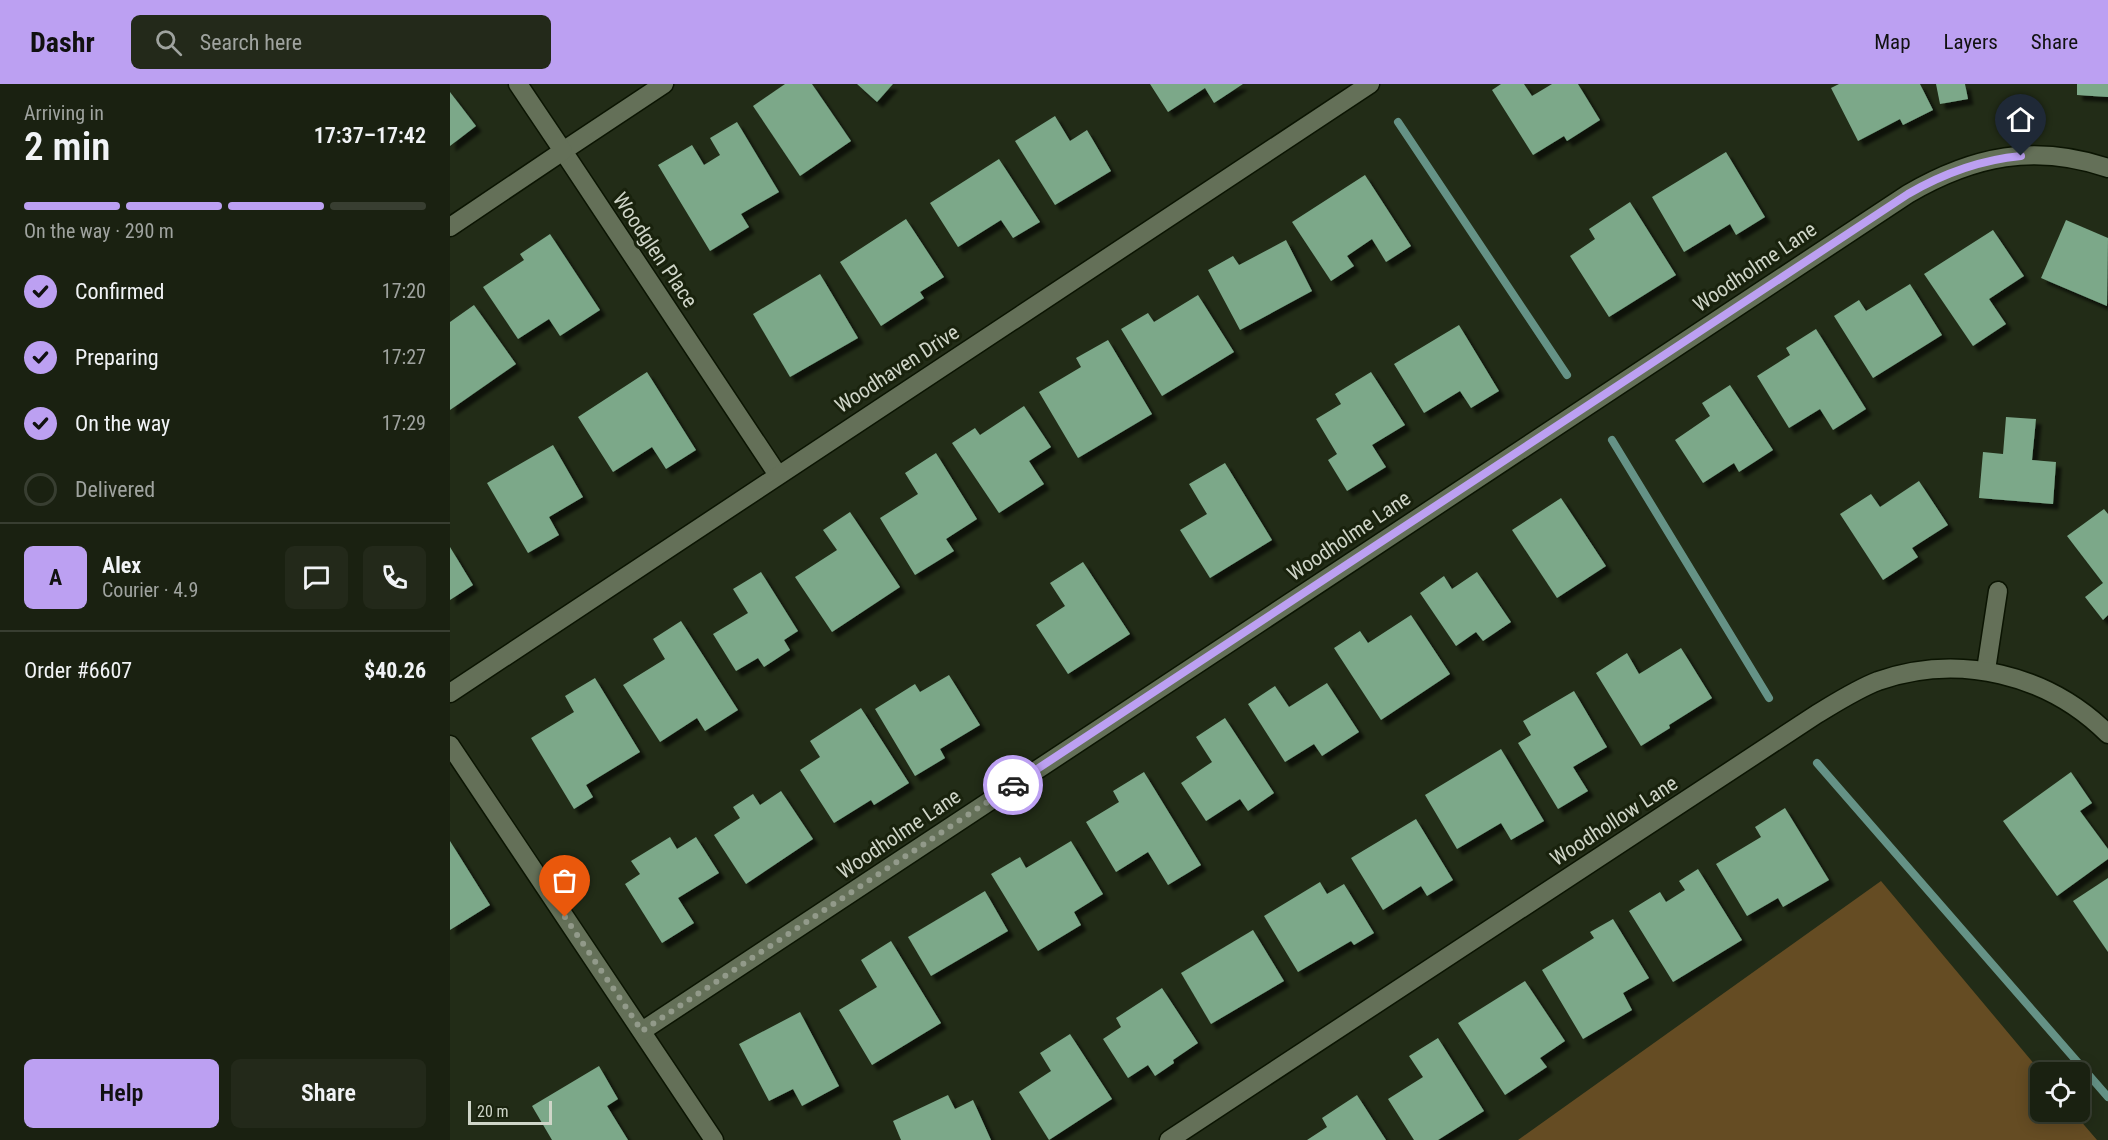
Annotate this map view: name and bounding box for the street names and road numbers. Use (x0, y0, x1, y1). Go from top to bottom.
street label: Woodglen Place (608, 188, 702, 312)
street label: Woodholme Lane (1689, 217, 1821, 317)
street label: Woodhaven Drive (831, 320, 964, 418)
street label: Woodholme Lane (1283, 486, 1415, 586)
street label: Woodhollow Lane (1546, 771, 1682, 871)
street label: Woodholme Lane (833, 784, 965, 884)

